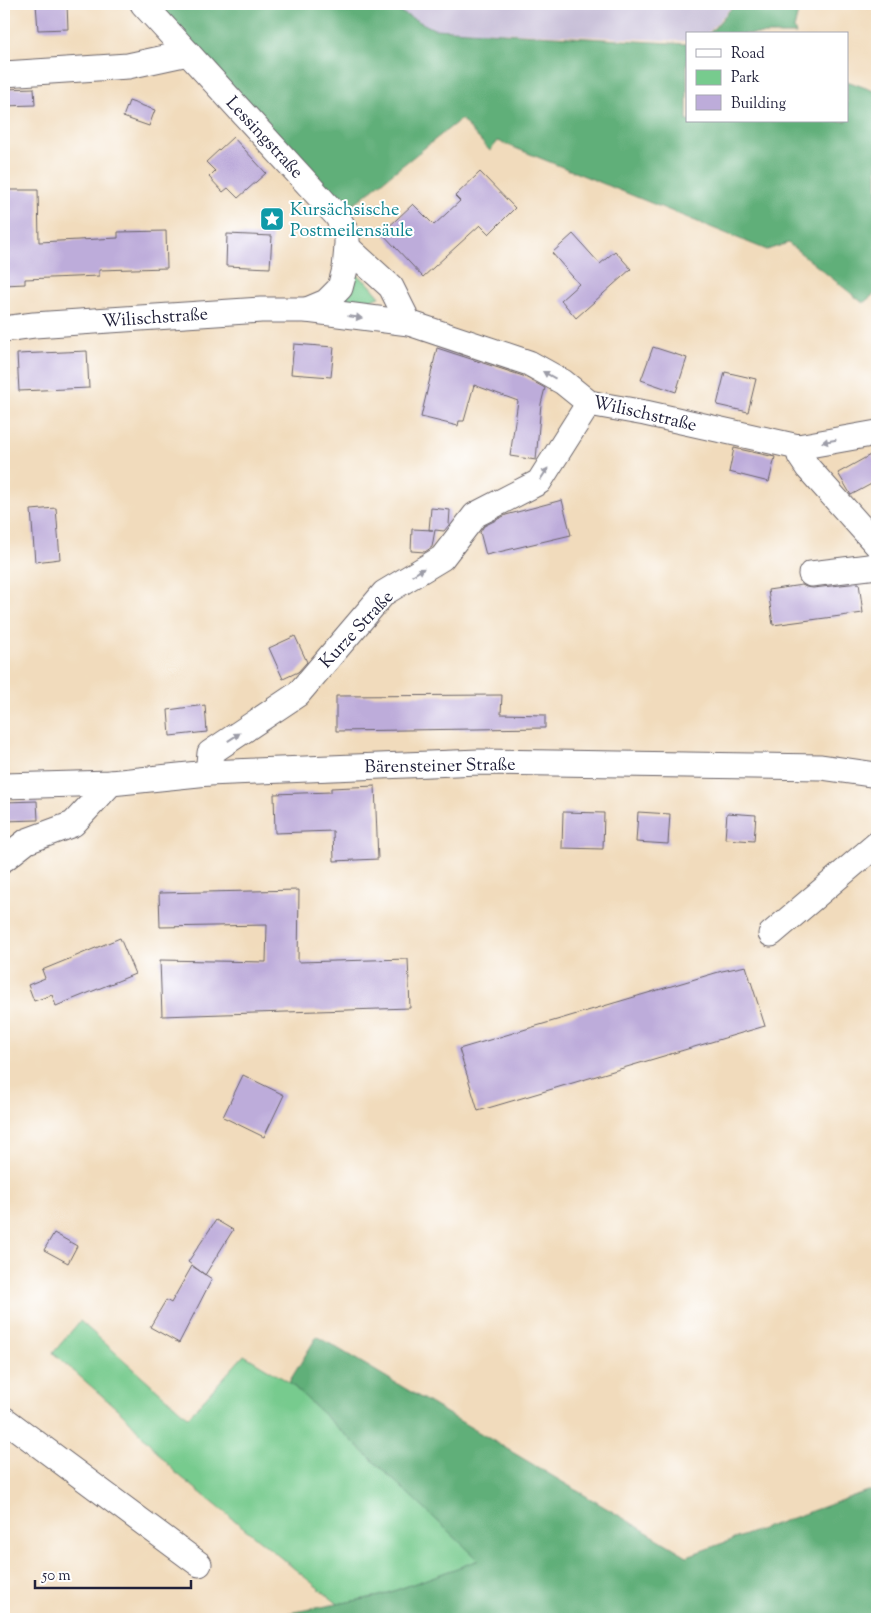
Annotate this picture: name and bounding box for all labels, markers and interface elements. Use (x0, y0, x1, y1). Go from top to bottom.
legend (686, 32, 848, 122)
text: Road (731, 44, 765, 65)
text: Park (731, 68, 760, 89)
street label: Lessingstraße (219, 92, 308, 185)
text: Building (731, 94, 786, 115)
place label: Kursächsische Postmeilensäule (290, 198, 413, 245)
place icon: Kursächsische Postmeilensäule (259, 206, 285, 232)
street label: Wilischstraße (101, 302, 209, 336)
one-way arrow (347, 313, 363, 321)
one-way arrow (543, 370, 556, 379)
street label: Wilischstraße (590, 390, 699, 440)
one-way arrow (821, 438, 837, 446)
one-way arrow (539, 468, 548, 481)
one-way arrow (412, 567, 425, 577)
street label: Kurze Straße (314, 586, 401, 675)
one-way arrow (227, 732, 241, 742)
street label: Bärensteiner Straße (364, 753, 516, 781)
scale bar (35, 1558, 191, 1590)
text: 50 m (41, 1566, 71, 1587)

